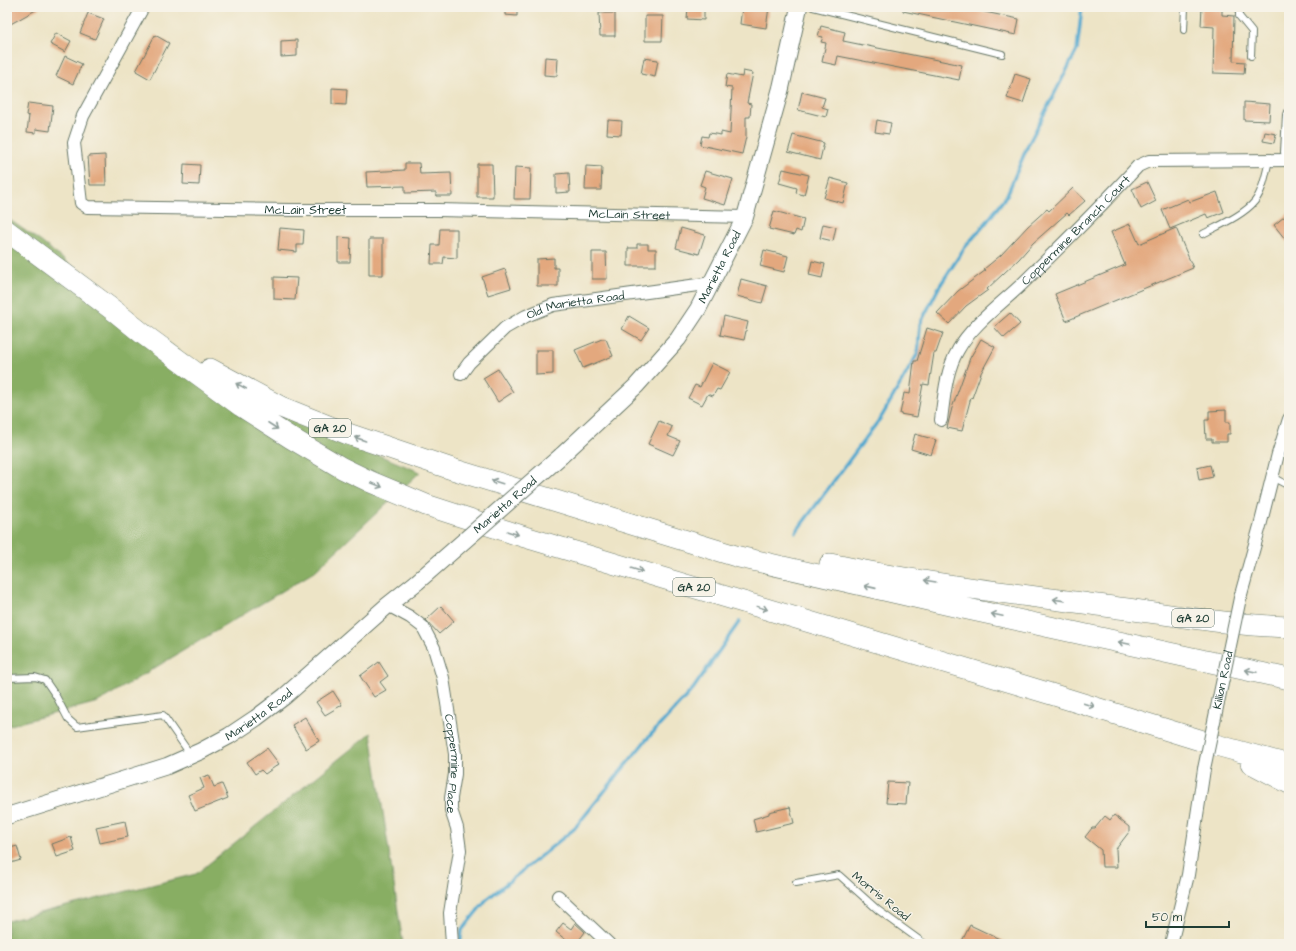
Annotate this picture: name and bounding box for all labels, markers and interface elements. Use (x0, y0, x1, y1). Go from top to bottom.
street label: Coppermine Branch Court (1018, 172, 1135, 289)
street label: McLain Street (265, 202, 346, 219)
street label: McLain Street (588, 205, 671, 224)
street label: Marietta Road (694, 228, 746, 306)
street label: Old Marietta Road (524, 287, 625, 324)
one-way arrow (235, 382, 247, 390)
road number: GA 20 (309, 419, 351, 437)
one-way arrow (267, 423, 279, 431)
one-way arrow (354, 434, 366, 442)
street label: Marietta Road (470, 473, 541, 538)
one-way arrow (491, 478, 504, 485)
one-way arrow (370, 481, 382, 489)
one-way arrow (506, 530, 519, 537)
one-way arrow (630, 567, 643, 574)
one-way arrow (924, 577, 937, 585)
road number: GA 20 (673, 578, 715, 596)
one-way arrow (864, 583, 877, 590)
one-way arrow (1053, 596, 1066, 604)
one-way arrow (755, 605, 768, 612)
road number: GA 20 (1172, 609, 1214, 627)
one-way arrow (991, 611, 1004, 619)
one-way arrow (1118, 638, 1131, 646)
street label: Killian Road (1209, 649, 1238, 711)
one-way arrow (1245, 666, 1258, 674)
street label: Marietta Road (222, 685, 296, 745)
one-way arrow (1082, 702, 1095, 709)
street label: Coppermine Place (440, 713, 463, 814)
street label: Morris Road (848, 868, 913, 925)
scale bar (1146, 903, 1229, 929)
text: 50 m (1152, 909, 1183, 926)

